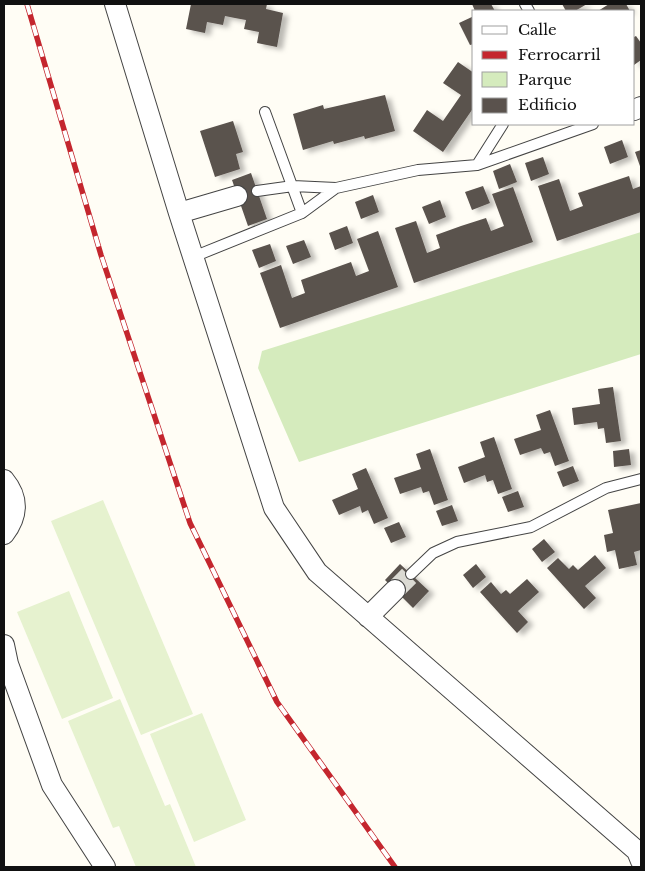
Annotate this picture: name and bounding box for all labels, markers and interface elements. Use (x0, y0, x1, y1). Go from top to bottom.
legend (472, 10, 635, 125)
text: Calle (518, 20, 557, 39)
text: Ferrocarril (518, 45, 601, 64)
text: Parque (518, 70, 572, 89)
text: Edificio (518, 95, 577, 114)

